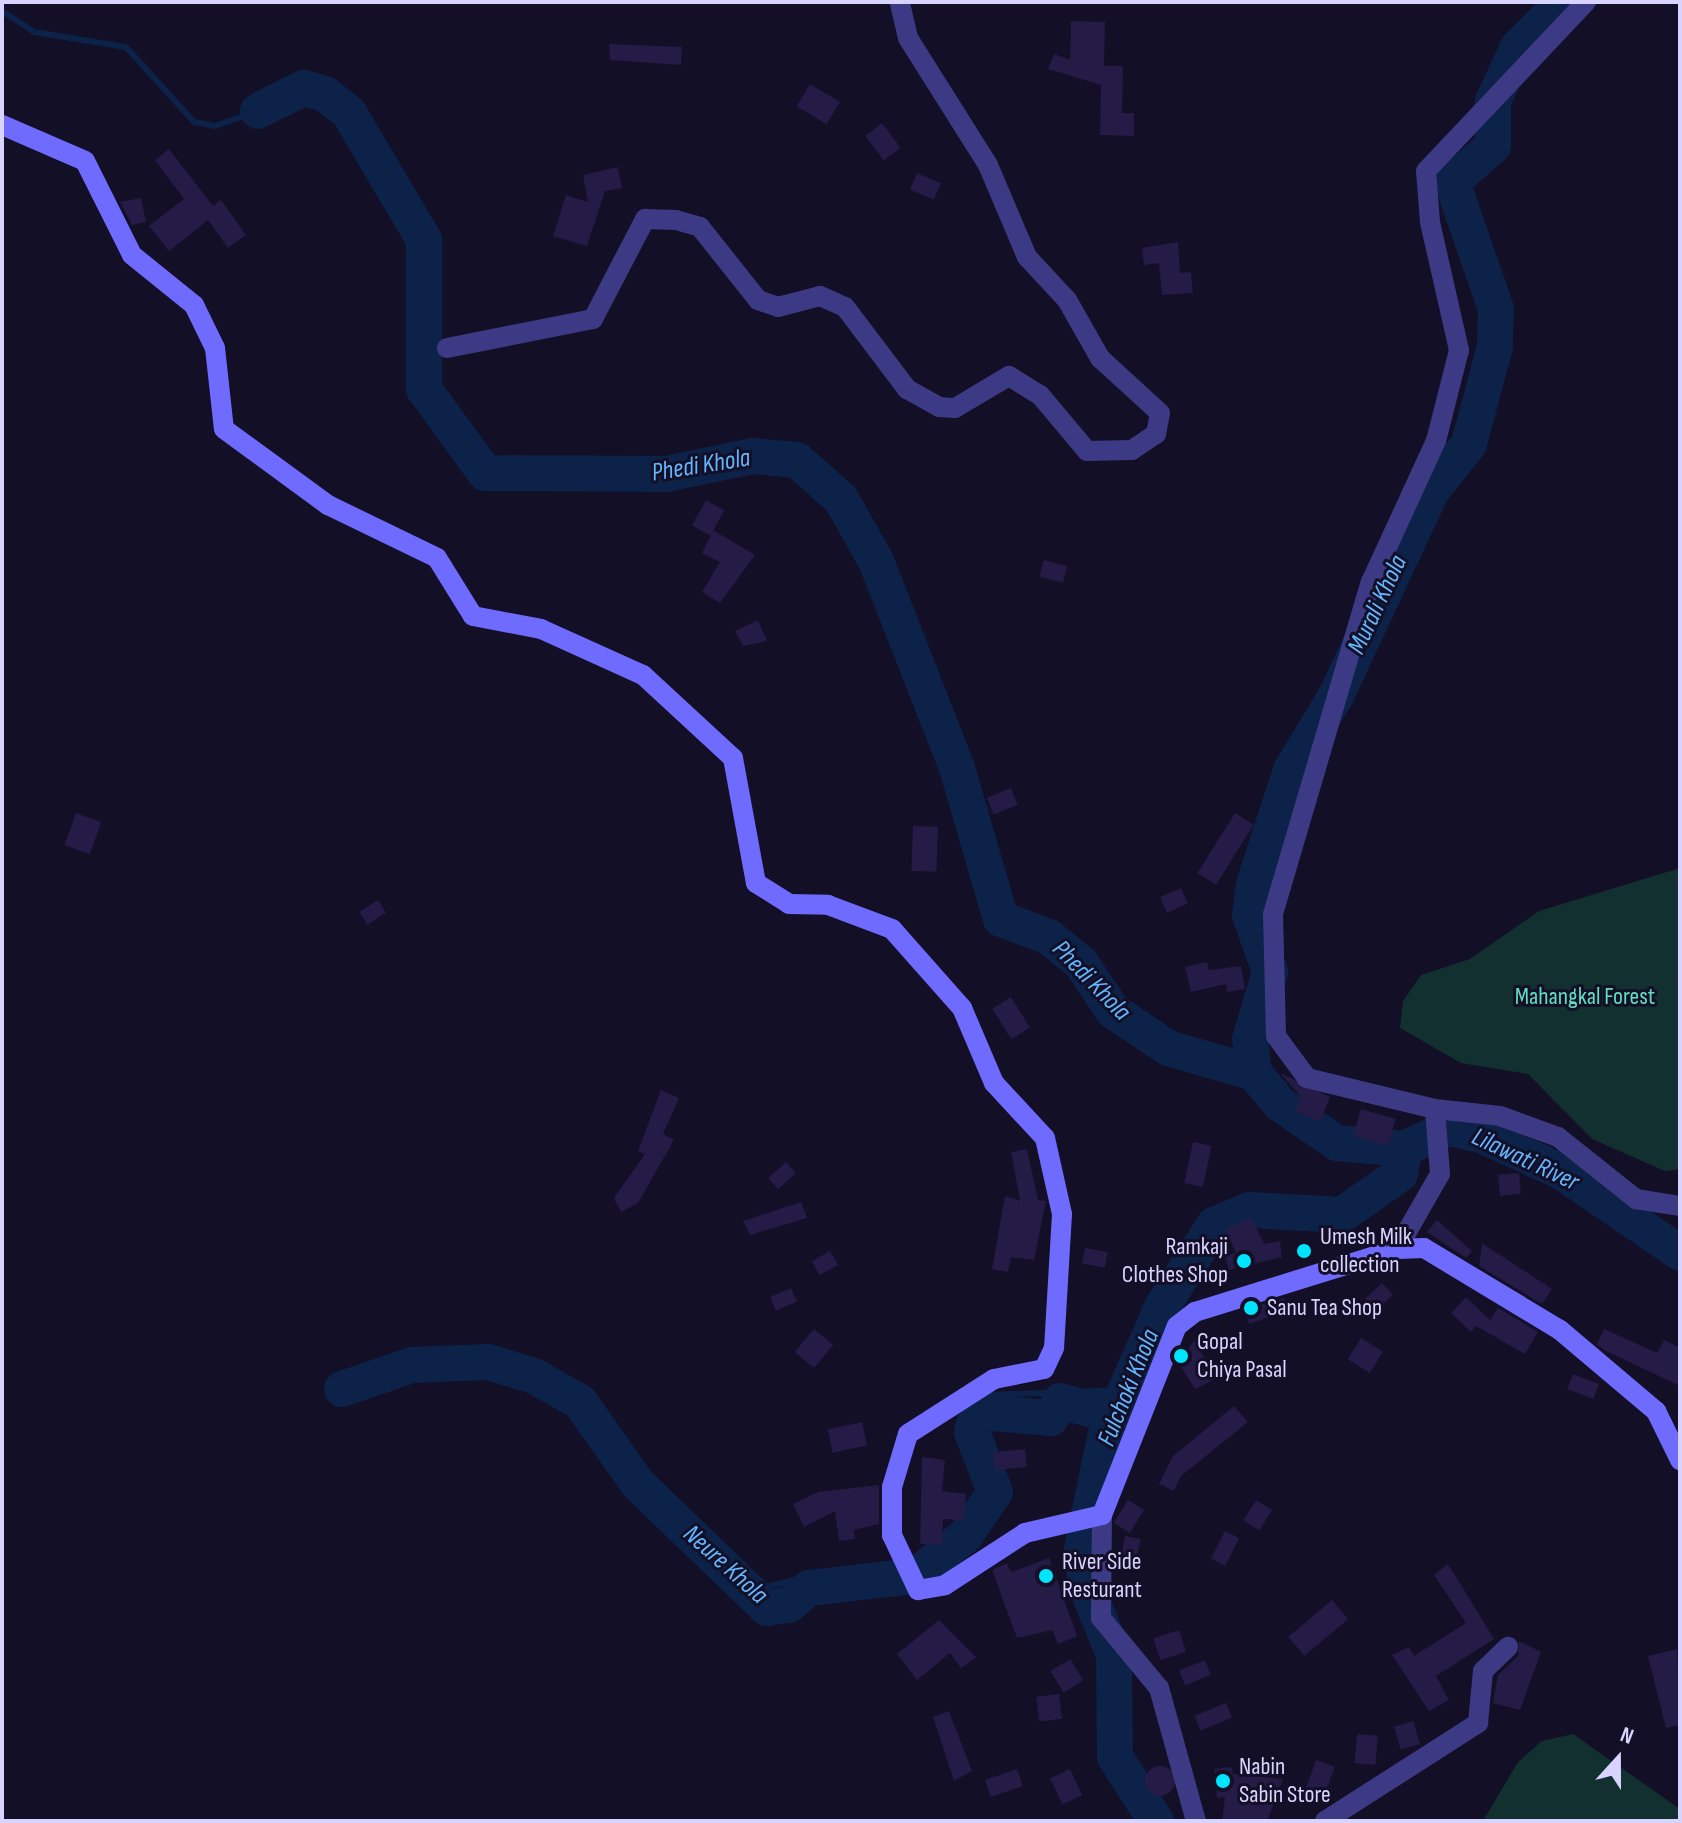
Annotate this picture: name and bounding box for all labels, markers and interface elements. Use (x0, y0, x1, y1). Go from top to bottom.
water label: Phedi Khola (649, 443, 753, 489)
water label: Murali Khola (1342, 551, 1414, 659)
water label: Phedi Khola (1045, 934, 1137, 1028)
park label: Mahangkal Forest (1515, 983, 1655, 1011)
water label: Lilawati River (1467, 1122, 1583, 1198)
place label: Umesh Milk collection (1320, 1223, 1412, 1279)
place label: Ramkaji Clothes Shop (1122, 1233, 1228, 1289)
marker: Umesh Milk collection (1295, 1242, 1313, 1260)
marker: Ramkaji Clothes Shop (1235, 1252, 1253, 1270)
place label: Sanu Tea Shop (1267, 1294, 1382, 1322)
marker: Sanu Tea Shop (1242, 1299, 1260, 1317)
water label: Fulchoki Khola (1091, 1325, 1167, 1451)
place label: Gopal Chiya Pasal (1197, 1328, 1287, 1384)
marker: Gopal Chiya Pasal (1172, 1347, 1190, 1365)
water label: Neure Khola (676, 1519, 774, 1611)
place label: River Side Resturant (1062, 1548, 1142, 1604)
marker: River Side Resturant (1037, 1567, 1055, 1585)
north arrow (1578, 1719, 1658, 1799)
text: N (1616, 1721, 1637, 1751)
place label: Nabin Sabin Store (1239, 1753, 1331, 1809)
marker: Nabin Sabin Store (1214, 1772, 1232, 1790)

